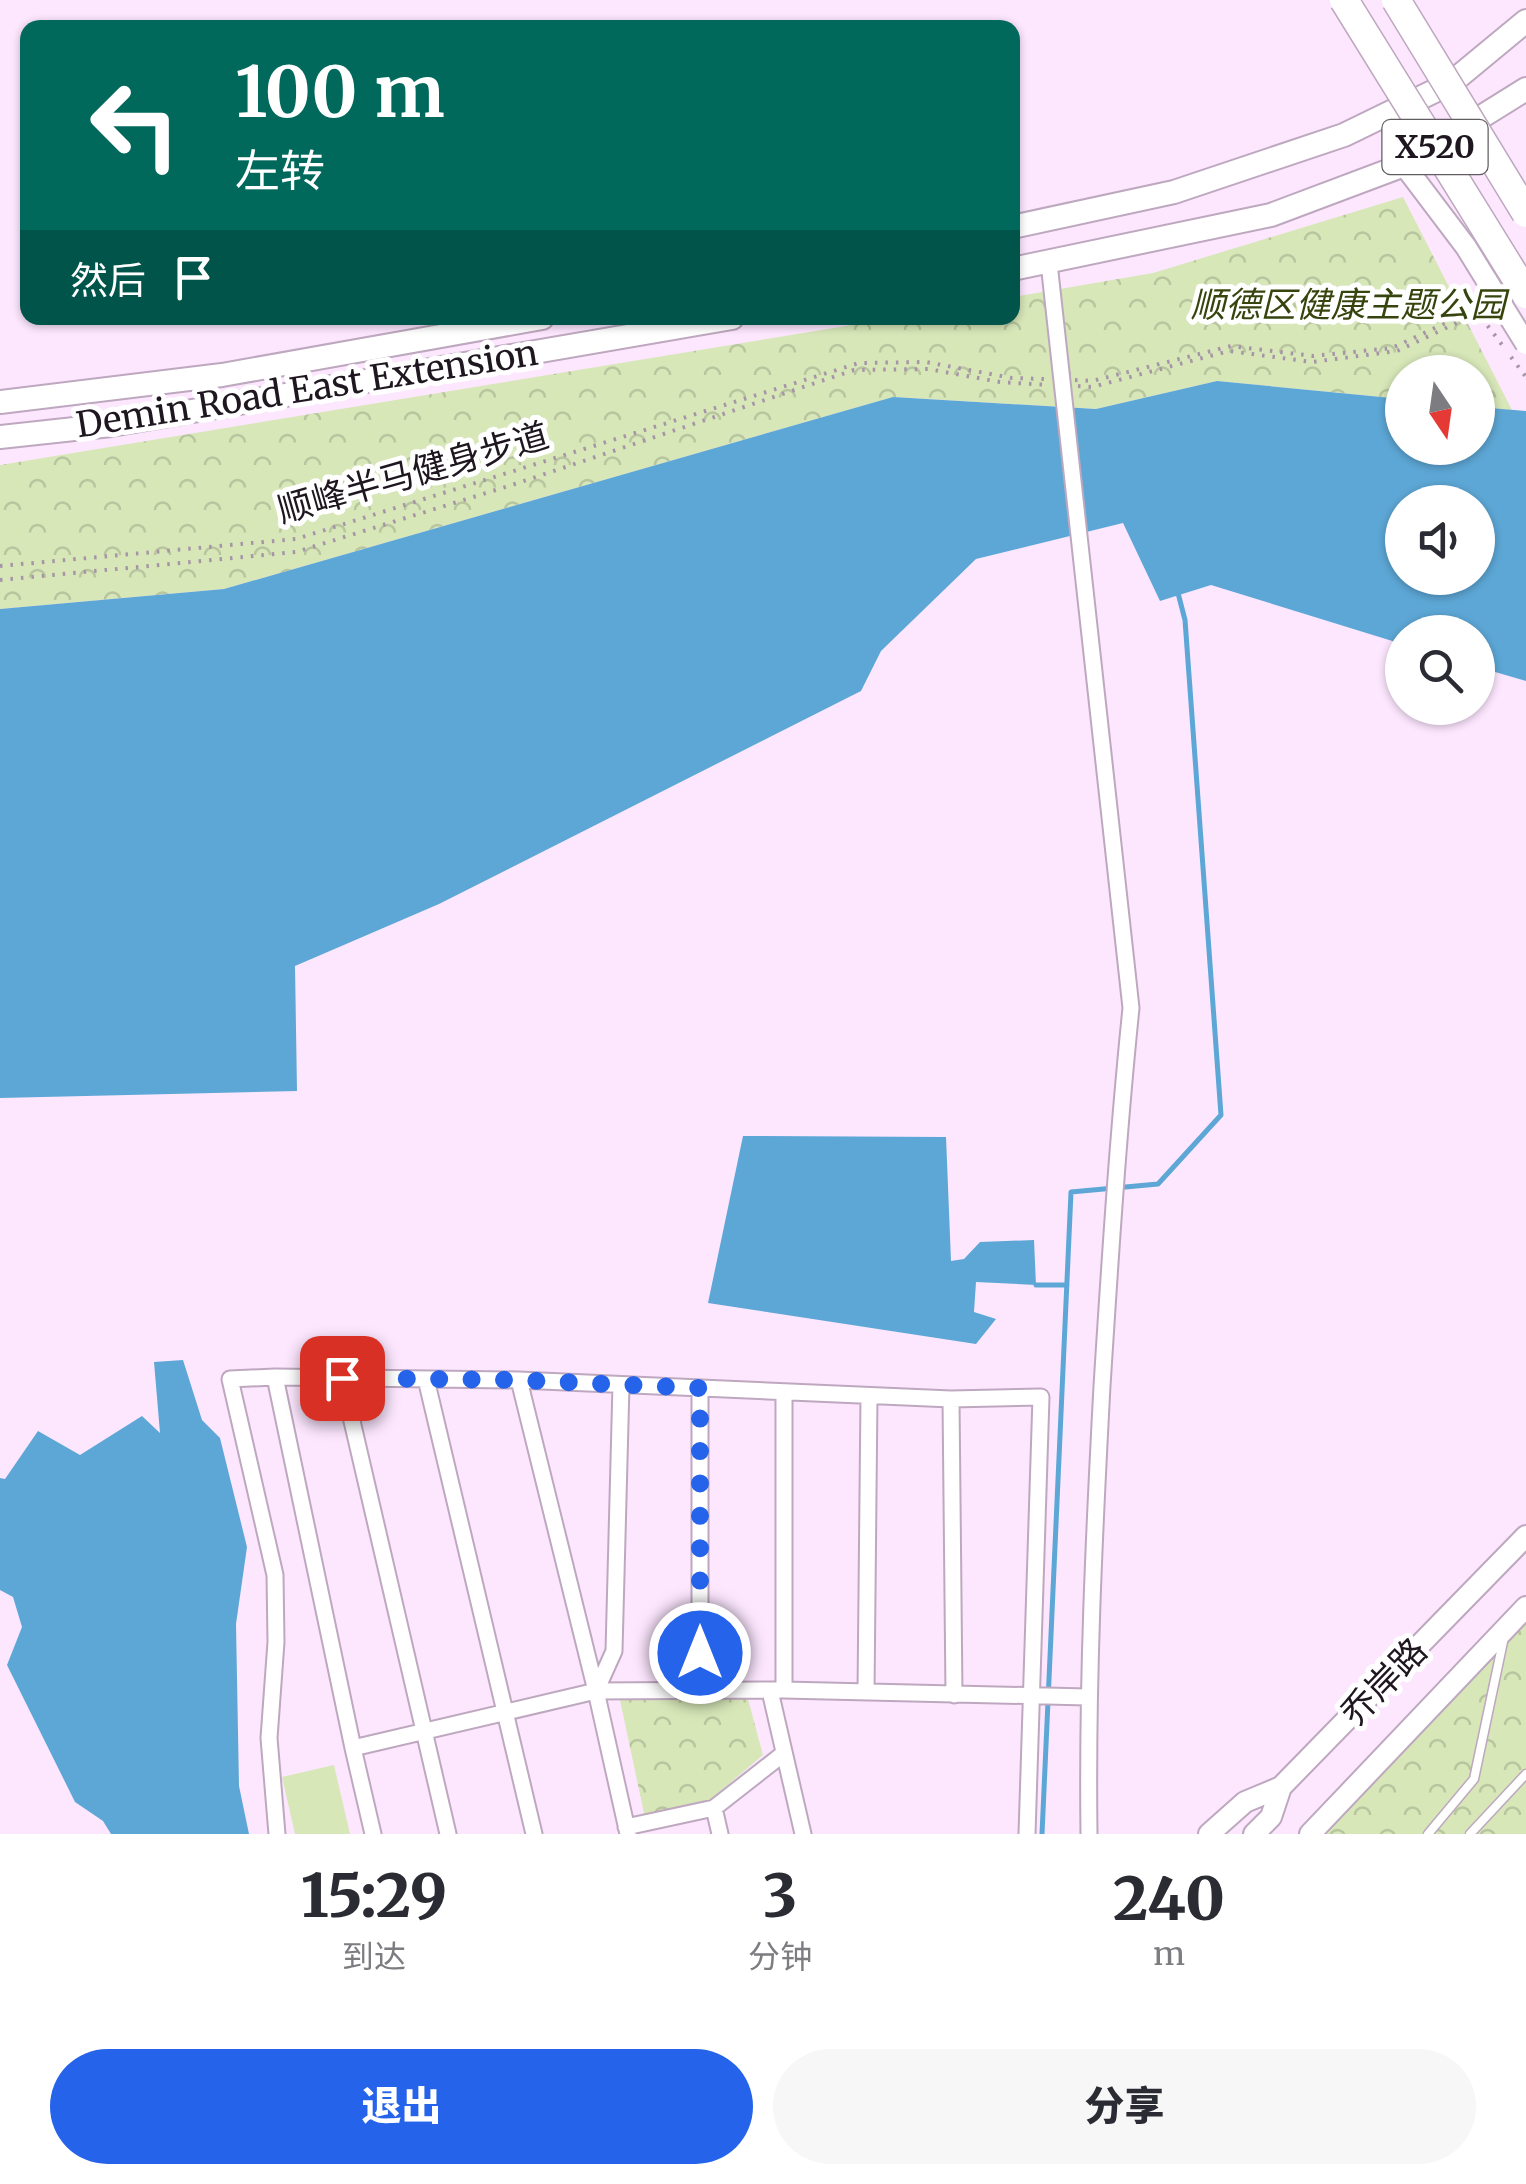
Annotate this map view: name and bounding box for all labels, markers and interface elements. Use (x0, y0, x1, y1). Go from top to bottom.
text: 100 m (235, 48, 445, 136)
icon: left (70, 60, 200, 190)
road number: X520 (1382, 120, 1488, 174)
text: 左转 (235, 143, 325, 199)
icon: arrive (166, 250, 221, 305)
text: 然后 (70, 257, 146, 304)
park label: 顺德区健康主题公园 (1190, 283, 1510, 327)
street label: Demin Road East Extension (73, 331, 541, 447)
north arrow (1385, 355, 1495, 465)
map controls (1385, 355, 1495, 725)
street label: 顺峰半马健身步道 (272, 413, 554, 533)
button: sound (1385, 485, 1495, 595)
button: search (1385, 615, 1495, 725)
pin (300, 1336, 385, 1421)
icon: arrive (315, 1351, 370, 1406)
position arrow (648, 1601, 752, 1705)
street label: 乔岸路 (1332, 1629, 1436, 1735)
text: 15:29 (301, 1858, 447, 1933)
text: 3 (763, 1858, 797, 1933)
text: 240 (1113, 1861, 1225, 1936)
text: m (1153, 1934, 1185, 1974)
text: 到达 (342, 1937, 406, 1977)
text: 分钟 (748, 1937, 812, 1977)
button: 退出 (50, 2049, 753, 2164)
button: 分享 (773, 2049, 1476, 2164)

